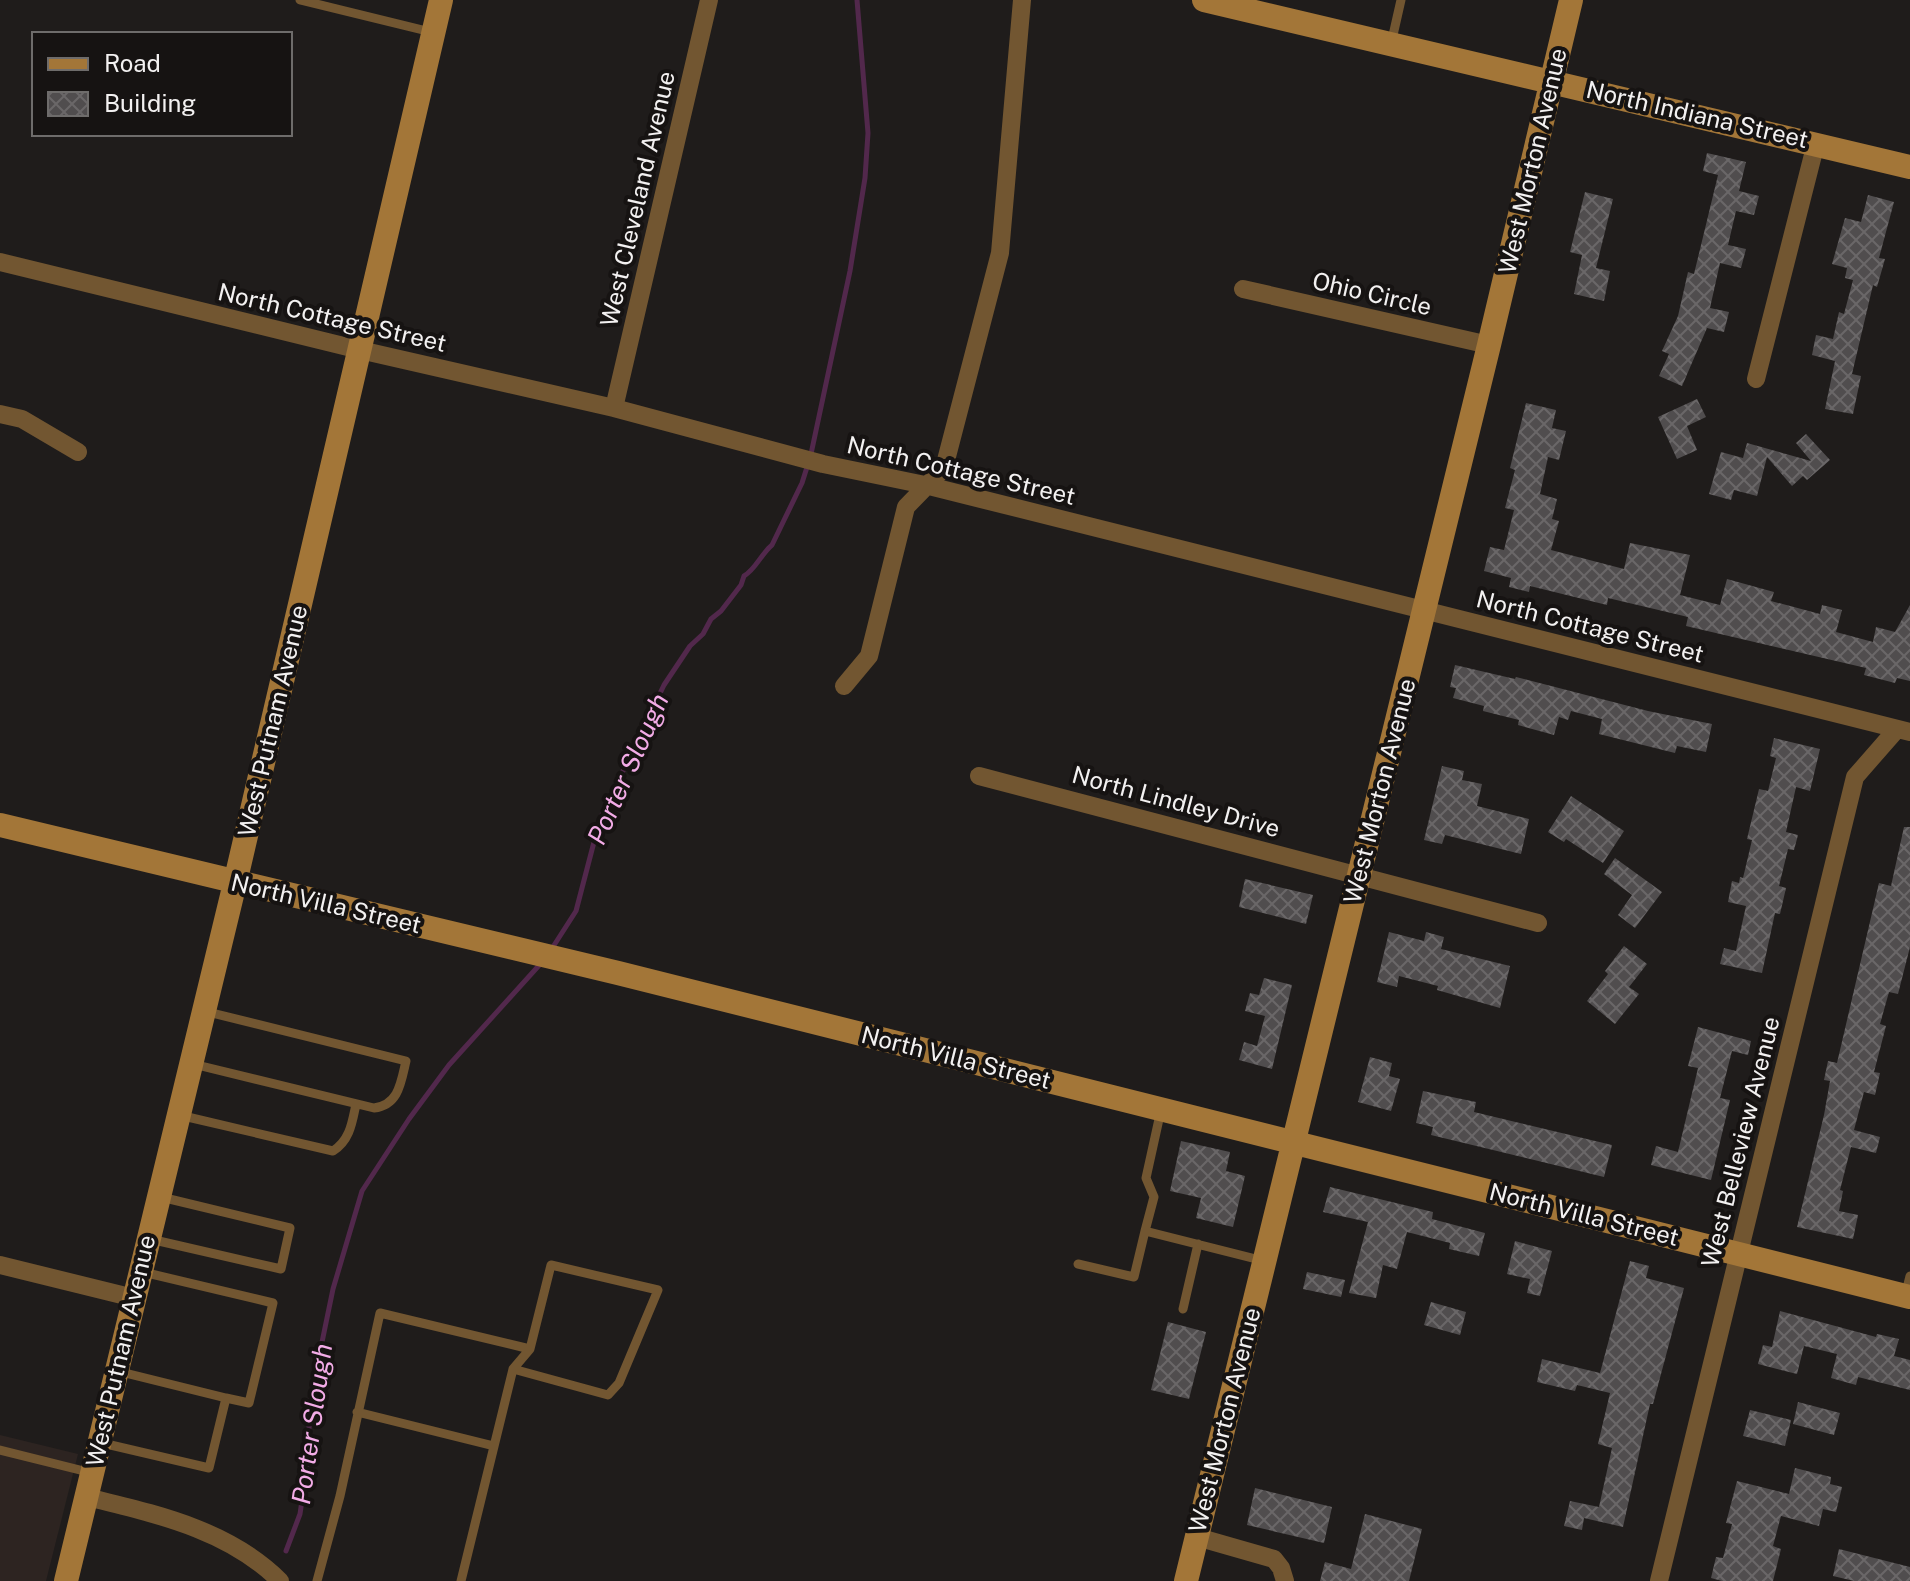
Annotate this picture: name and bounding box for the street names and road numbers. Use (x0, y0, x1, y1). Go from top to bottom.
street label: West Morton Avenue (1492, 45, 1572, 276)
street label: West Cleveland Avenue (594, 68, 680, 329)
street label: North Indiana Street (1584, 75, 1811, 153)
street label: Ohio Circle (1310, 266, 1435, 320)
street label: North Cottage Street (215, 277, 449, 357)
street label: North Cottage Street (844, 430, 1078, 510)
street label: North Cottage Street (1474, 584, 1707, 668)
street label: West Putnam Avenue (232, 602, 312, 839)
street label: West Morton Avenue (1338, 675, 1421, 906)
street label: North Lindley Drive (1069, 760, 1283, 842)
street label: North Villa Street (228, 868, 424, 939)
street label: West Belleview Avenue (1695, 1013, 1785, 1270)
street label: North Villa Street (858, 1020, 1054, 1094)
street label: North Villa Street (1486, 1177, 1682, 1251)
street label: West Putnam Avenue (80, 1232, 160, 1469)
street label: West Morton Avenue (1183, 1304, 1266, 1535)

